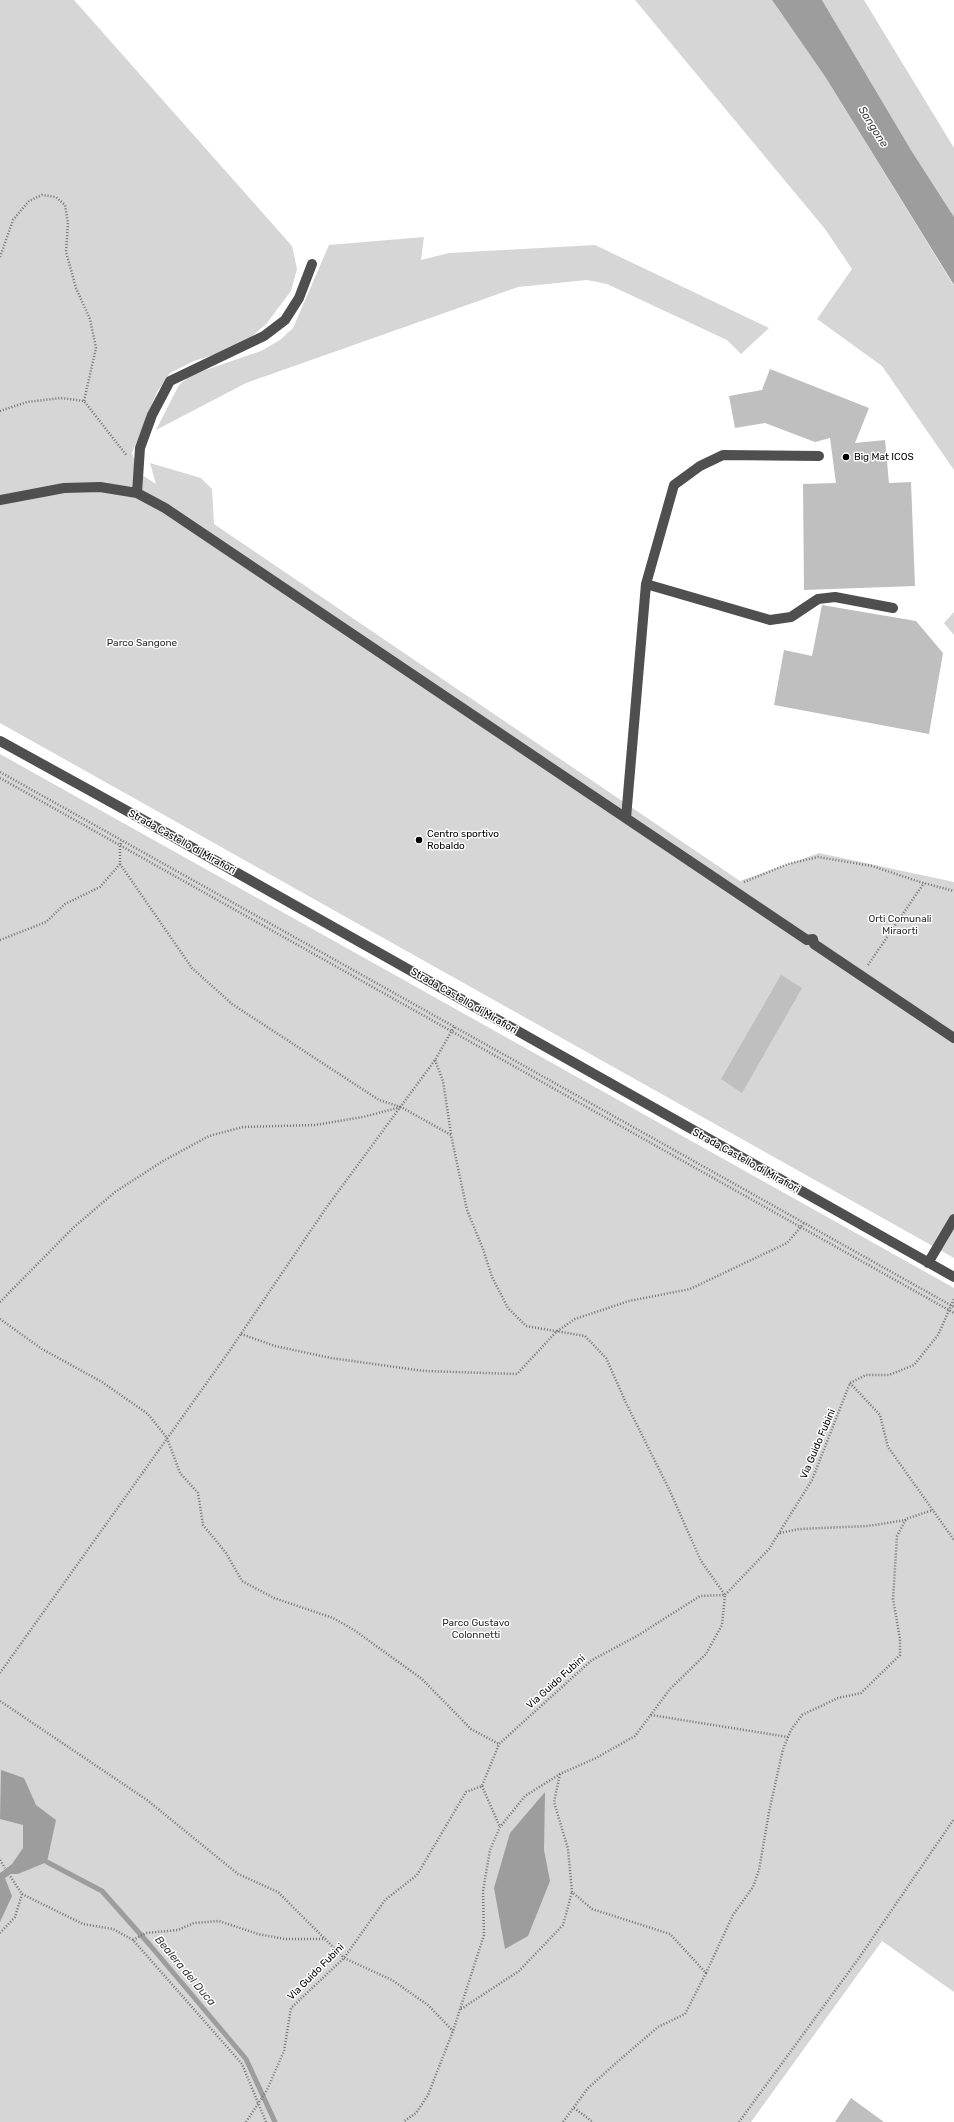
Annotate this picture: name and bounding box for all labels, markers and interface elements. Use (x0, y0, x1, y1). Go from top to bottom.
water label: Sangone (855, 104, 891, 150)
place label: Big Mat ICOS (854, 451, 914, 463)
marker: Big Mat ICOS (841, 452, 851, 462)
park label: Parco Sangone (107, 637, 177, 649)
street label: Strada Castello di Mirafiori (126, 807, 238, 877)
place label: Centro sportivo Robaldo (427, 828, 499, 852)
marker: Centro sportivo Robaldo (414, 835, 424, 845)
park label: Orti Comunali Miraorti (868, 913, 932, 936)
street label: Strada Castello di Mirafiori (409, 966, 519, 1036)
street label: Strada Castello di Mirafiori (690, 1126, 802, 1196)
street label: Via Guido Fubini (798, 1407, 838, 1481)
park label: Parco Gustavo Colonnetti (442, 1617, 510, 1640)
street label: Via Guido Fubini (524, 1652, 588, 1712)
water label: Bealera del Duca (152, 1933, 218, 2009)
street label: Via Guido Fubini (285, 1941, 347, 2003)

